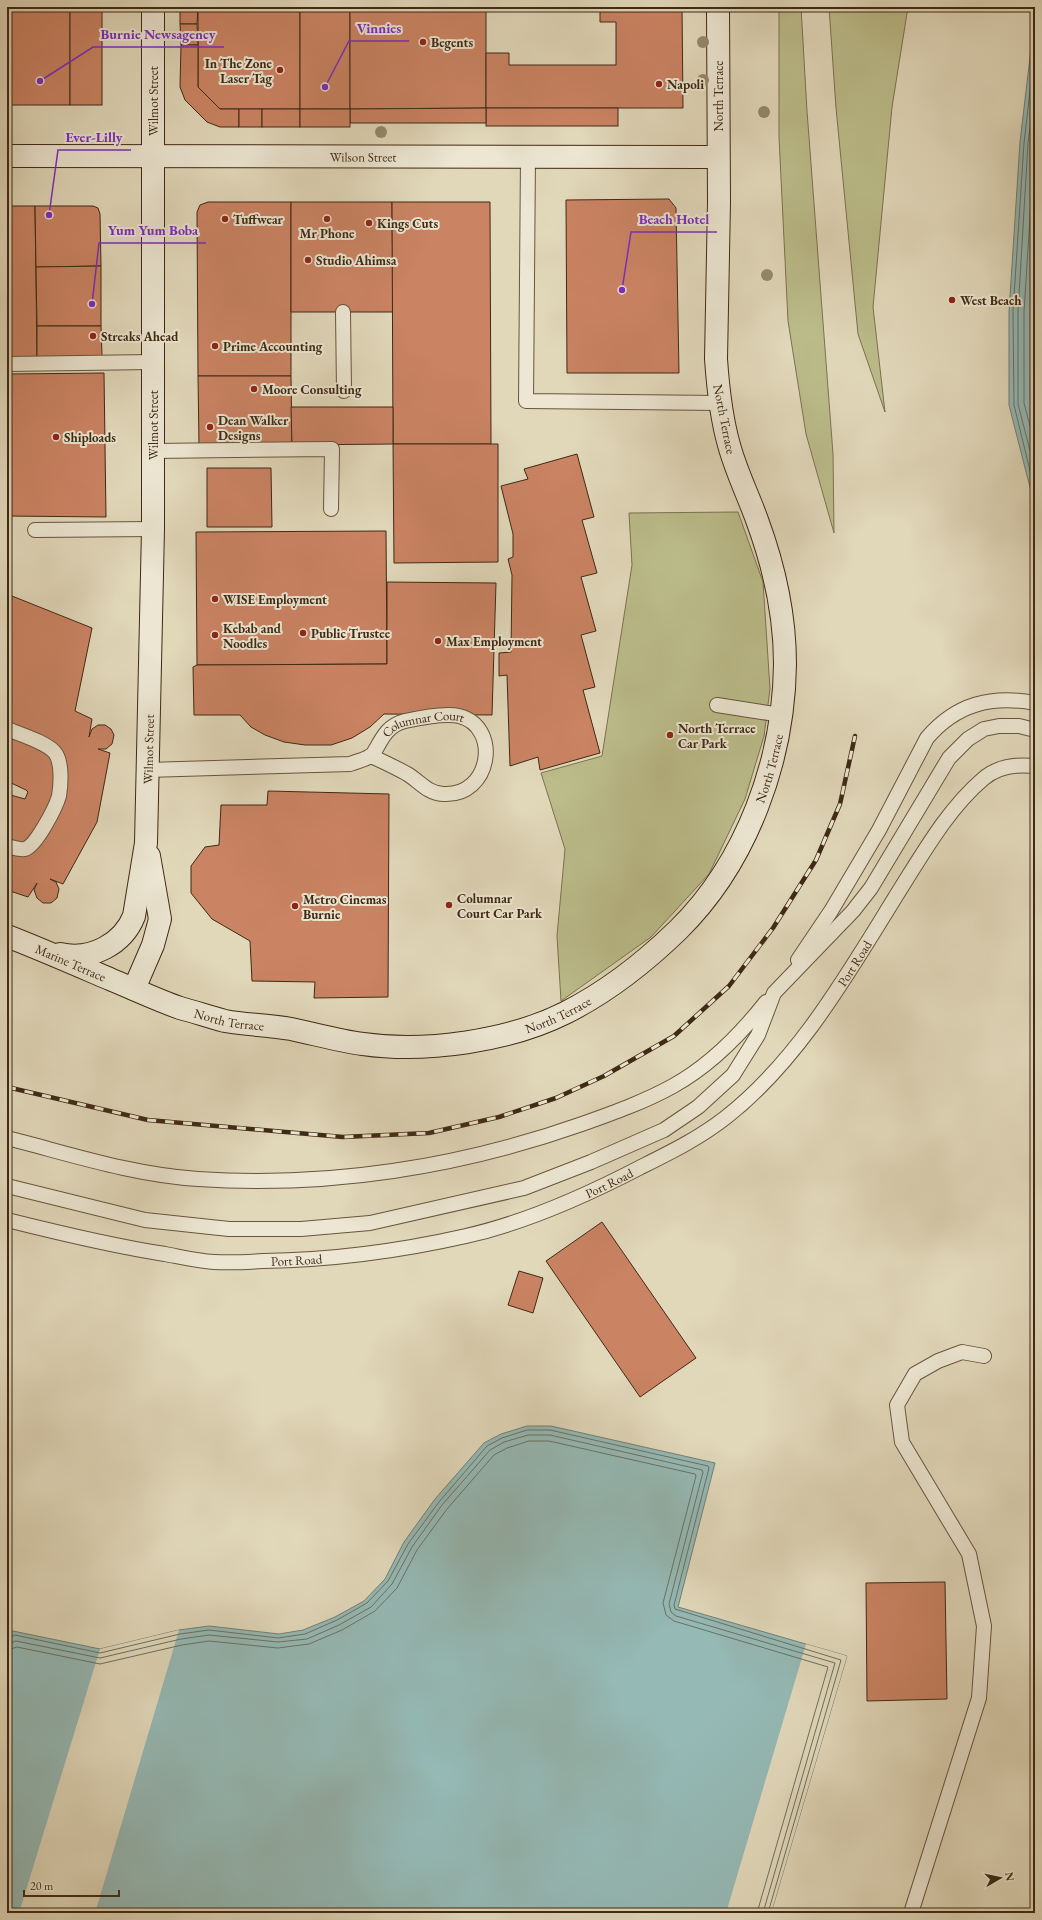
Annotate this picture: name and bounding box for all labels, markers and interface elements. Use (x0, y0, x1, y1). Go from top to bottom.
callout: Vinnies (349, 15, 409, 41)
text: Vinnies (357, 19, 401, 37)
callout: Burnie Newsagency (93, 21, 224, 47)
text: Burnie Newsagency (101, 25, 216, 43)
place label: Begents (431, 34, 473, 51)
marker: Begents (418, 37, 428, 47)
place label: In The Zone Laser Tag (205, 55, 273, 87)
street label: North Terrace (710, 61, 727, 131)
marker: In The Zone Laser Tag (275, 65, 285, 75)
street label: Wilmot Street (145, 66, 162, 136)
place label: Napoli (667, 76, 704, 93)
marker: Napoli (654, 79, 664, 89)
callout: Ever-Lilly (58, 124, 131, 150)
text: Ever-Lilly (65, 128, 123, 146)
street label: Wilson Street (330, 148, 396, 166)
callout: Beach Hotel (631, 206, 717, 232)
text: Beach Hotel (639, 210, 709, 228)
place label: Tuffwear (233, 211, 284, 228)
marker: Tuffwear (220, 214, 230, 224)
marker: Mr Phone (322, 214, 332, 224)
place label: Kings Cuts (377, 215, 438, 232)
callout: Yum Yum Boba (99, 217, 206, 243)
marker: Kings Cuts (364, 218, 374, 228)
text: Yum Yum Boba (108, 221, 199, 239)
place label: Mr Phone (300, 225, 355, 242)
place label: Studio Ahimsa (316, 252, 397, 269)
marker: Studio Ahimsa (303, 255, 313, 265)
place label: West Beach (960, 292, 1022, 309)
marker: West Beach (947, 295, 957, 305)
place label: Streaks Ahead (101, 328, 179, 345)
marker: Streaks Ahead (88, 331, 98, 341)
place label: Prime Accounting (223, 338, 323, 355)
marker: Prime Accounting (210, 341, 220, 351)
place label: Moore Consulting (262, 381, 362, 398)
street label: North Terrace (709, 383, 740, 455)
marker: Moore Consulting (249, 384, 259, 394)
street label: Wilmot Street (145, 390, 162, 460)
place label: Dean Walker Designs (218, 412, 289, 444)
marker: Dean Walker Designs (205, 422, 215, 432)
place label: Shiploads (64, 429, 116, 446)
marker: Shiploads (51, 432, 61, 442)
place label: WISE Employment (223, 591, 327, 608)
marker: WISE Employment (210, 594, 220, 604)
place label: Kebab and Noodles (223, 620, 282, 652)
place label: Public Trustee (311, 625, 391, 642)
marker: Public Trustee (298, 628, 308, 638)
marker: Kebab and Noodles (210, 630, 220, 640)
place label: Max Employment (446, 633, 542, 650)
marker: Max Employment (433, 636, 443, 646)
street label: Columnar Court (378, 707, 467, 741)
street label: Wilmot Street (139, 714, 158, 784)
place label: North Terrace Car Park (678, 720, 756, 752)
marker: North Terrace Car Park (665, 730, 675, 740)
street label: North Terrace (752, 732, 787, 805)
place label: Columnar Court Car Park (457, 890, 543, 922)
place label: Metro Cinemas Burnie (303, 891, 387, 923)
marker: Columnar Court Car Park (444, 900, 454, 910)
marker: Metro Cinemas Burnie (290, 901, 300, 911)
street label: Port Road (834, 937, 876, 990)
street label: Marine Terrace (33, 940, 108, 985)
street label: North Terrace (523, 993, 594, 1037)
street label: North Terrace (192, 1004, 265, 1035)
street label: Port Road (582, 1164, 636, 1202)
street label: Port Road (271, 1250, 323, 1270)
north arrow (980, 1858, 1020, 1898)
text: N (1002, 1871, 1018, 1882)
scale bar (24, 1872, 119, 1898)
text: 20 m (30, 1878, 54, 1894)

